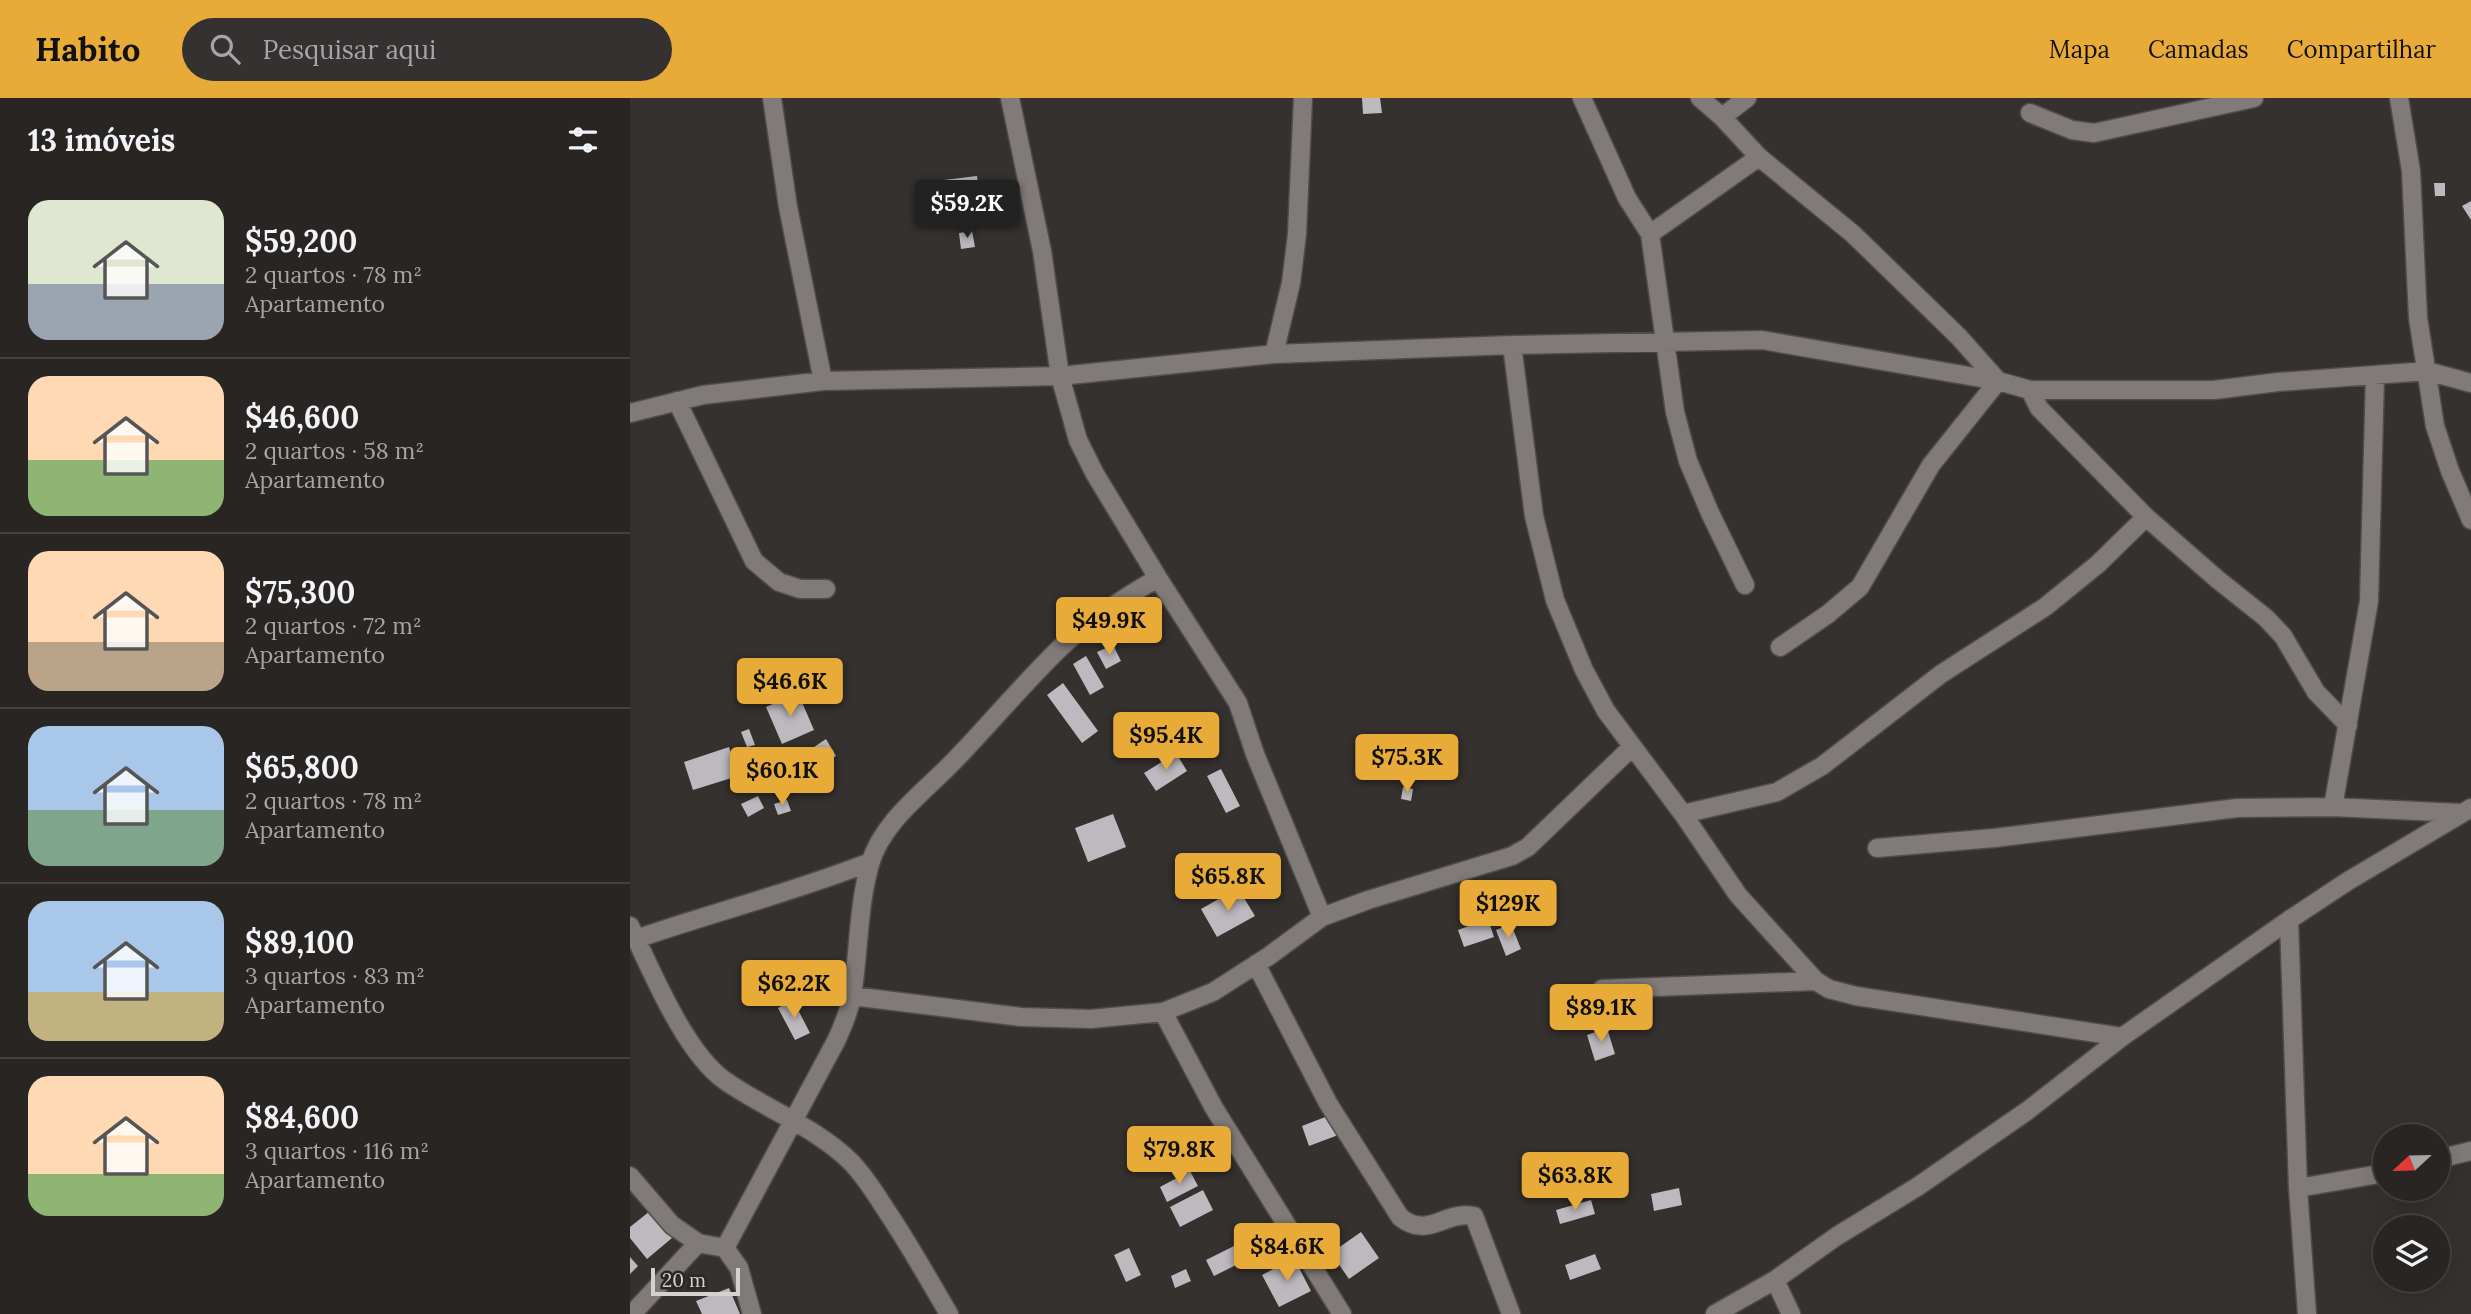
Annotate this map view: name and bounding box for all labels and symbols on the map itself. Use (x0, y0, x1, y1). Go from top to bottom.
pin: $59.2K (910, 180, 1024, 240)
pin: $49.9K (1052, 598, 1166, 657)
pin: $46.6K (733, 658, 847, 718)
pin: $95.4K (1109, 712, 1223, 772)
pin: $75.3K (1350, 734, 1464, 794)
pin: $60.1K (725, 748, 839, 807)
pin: $65.8K (1171, 854, 1285, 913)
pin: $129K (1459, 880, 1557, 940)
pin: $62.2K (737, 960, 851, 1020)
pin: $89.1K (1544, 984, 1658, 1044)
north arrow (2373, 1124, 2450, 1200)
pin: $79.8K (1122, 1126, 1236, 1186)
pin: $63.8K (1518, 1152, 1632, 1212)
pin: $84.6K (1230, 1224, 1344, 1283)
scale bar (651, 1265, 740, 1297)

